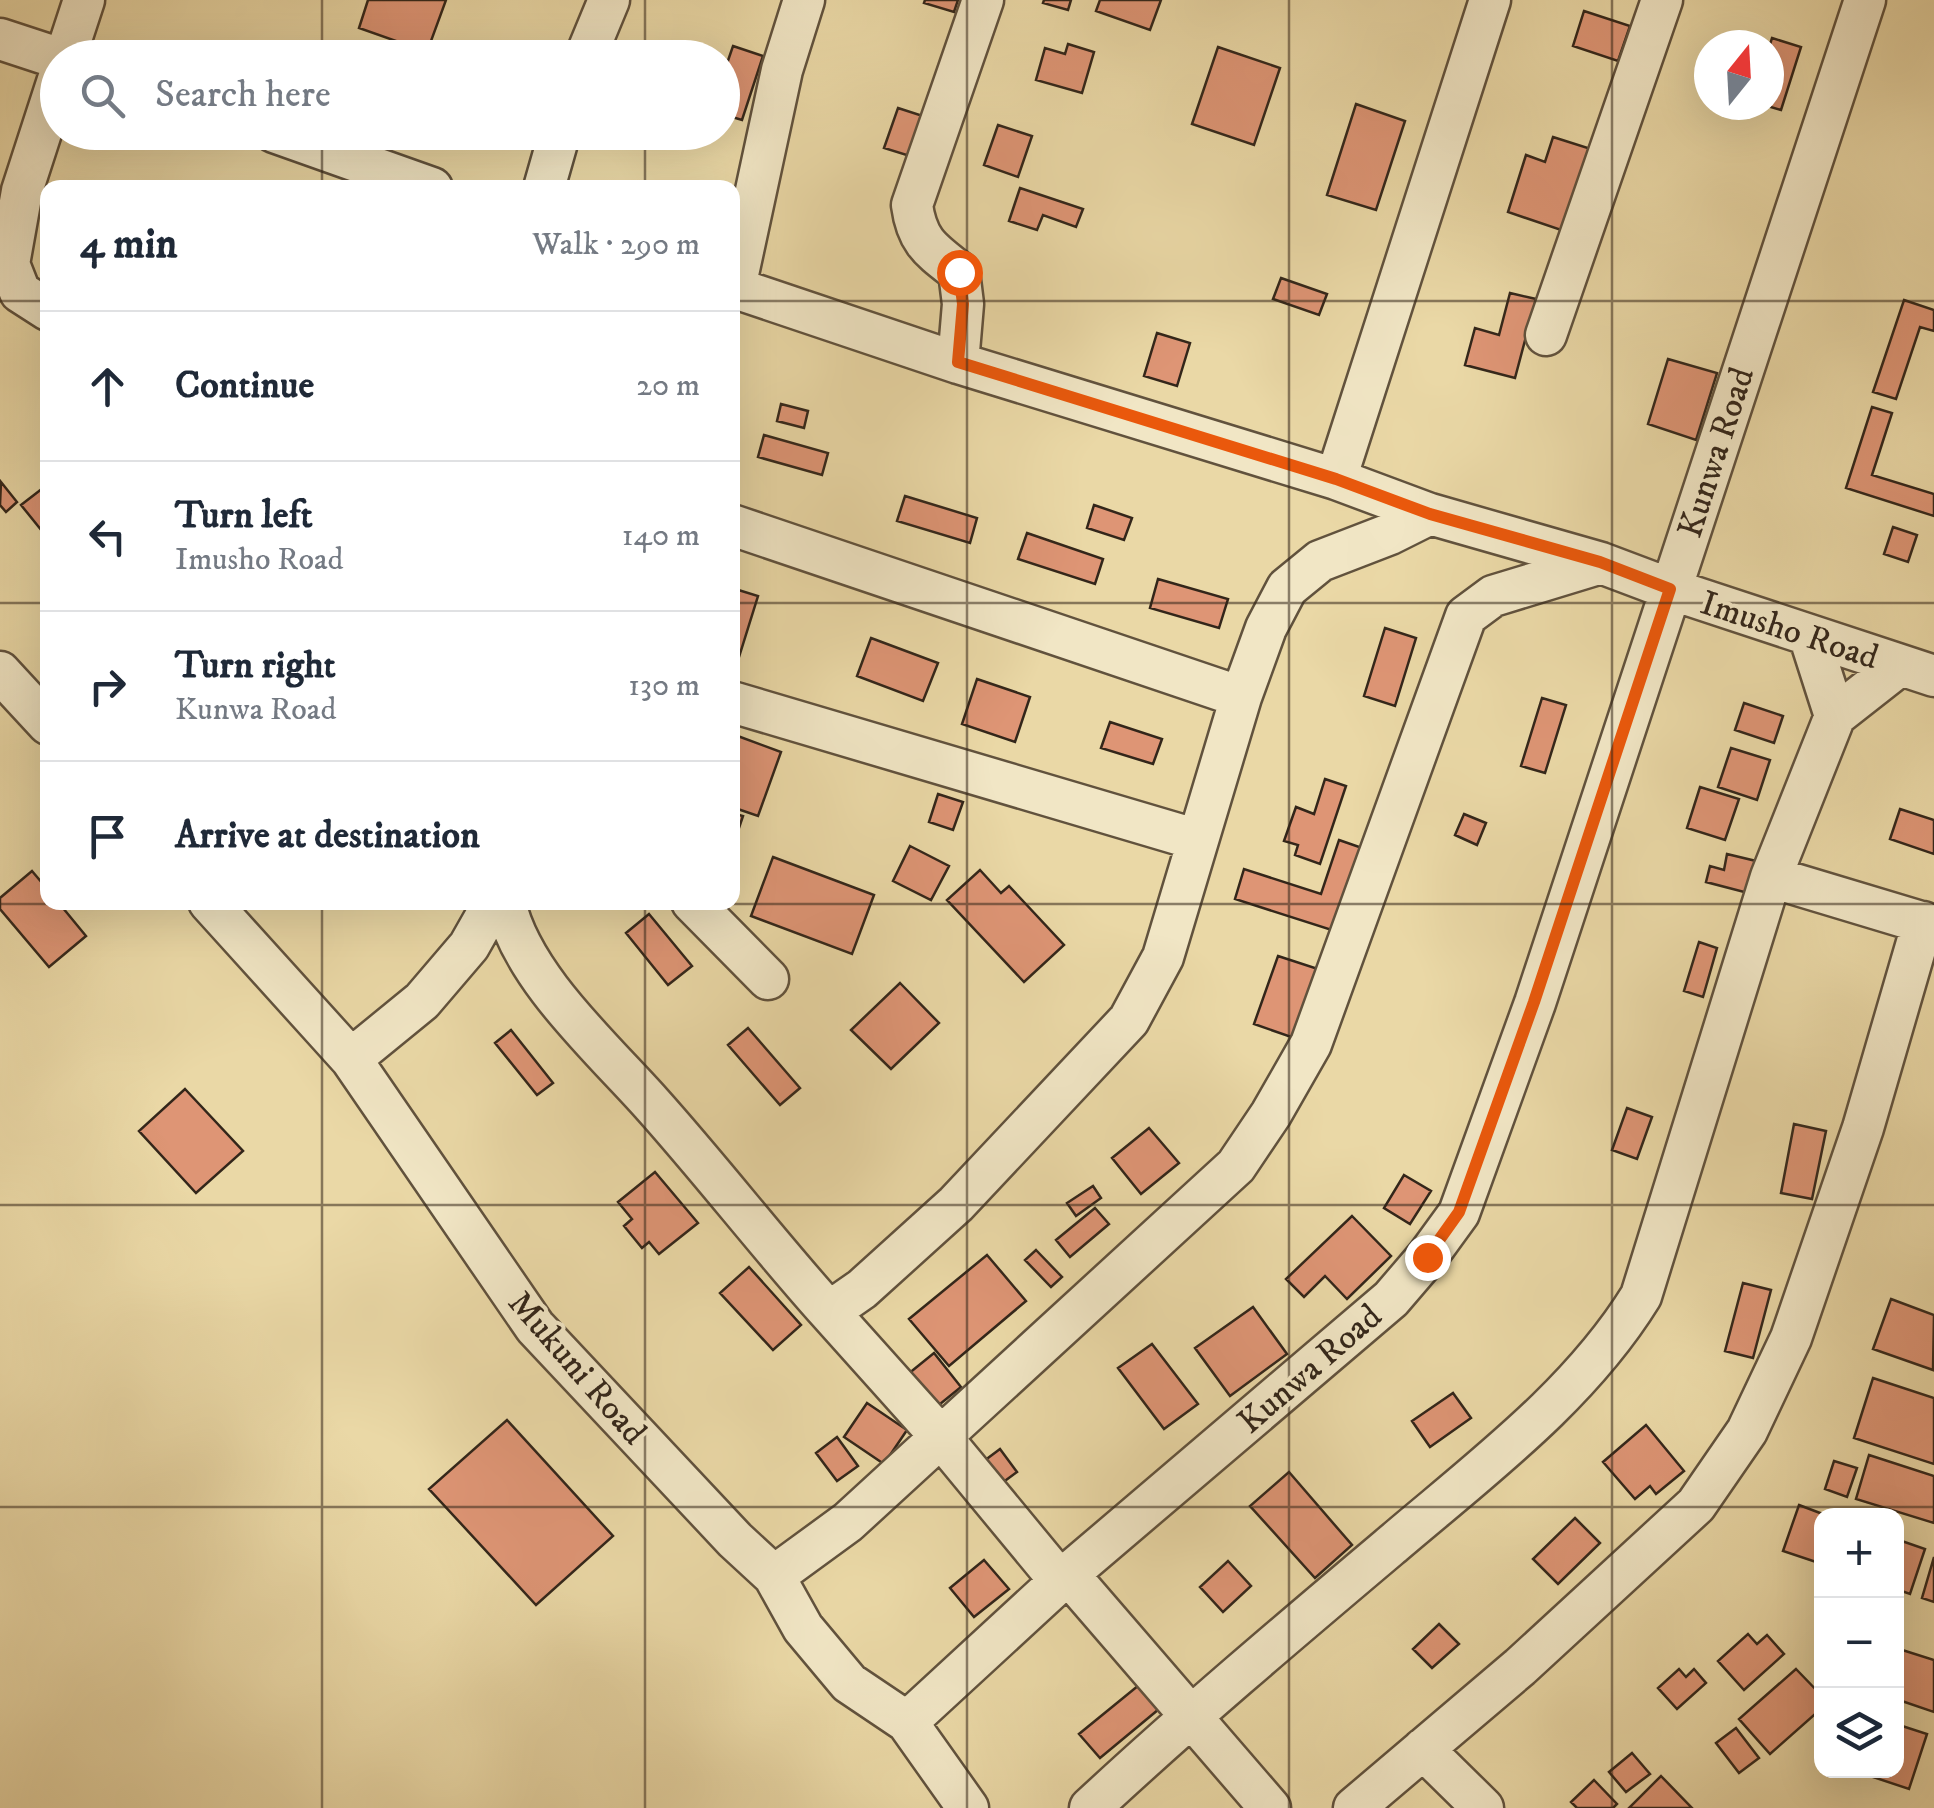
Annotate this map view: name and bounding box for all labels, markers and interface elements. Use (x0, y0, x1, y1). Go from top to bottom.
north arrow (1694, 30, 1784, 120)
search box (40, 40, 740, 150)
icon: search (75, 68, 130, 123)
text: Search here (155, 71, 331, 119)
text: 4 min (80, 219, 178, 271)
text: Walk · 290 m (532, 225, 700, 265)
route start (937, 250, 983, 296)
icon: ahead (80, 359, 135, 414)
street label: Kunwa Road (1669, 361, 1765, 543)
text: Continue (175, 362, 314, 410)
text: 20 m (636, 366, 700, 406)
text: Turn left (175, 492, 313, 540)
icon: left (80, 509, 135, 564)
text: 140 m (622, 516, 700, 556)
text: Imusho Road (175, 540, 344, 580)
street label: Imusho Road (1695, 581, 1884, 680)
text: Turn right (175, 642, 336, 690)
icon: right (80, 659, 135, 714)
text: 130 m (628, 666, 700, 706)
text: Kunwa Road (175, 690, 336, 730)
icon: arrive (80, 809, 135, 864)
text: Arrive at destination (175, 812, 480, 860)
route end (1405, 1235, 1451, 1281)
street label: Mukuni Road (498, 1282, 656, 1455)
street label: Kunwa Road (1229, 1295, 1392, 1444)
map controls (1814, 1508, 1904, 1778)
button: + (1814, 1508, 1904, 1598)
button: − (1814, 1598, 1904, 1688)
button: layers (1814, 1688, 1904, 1778)

